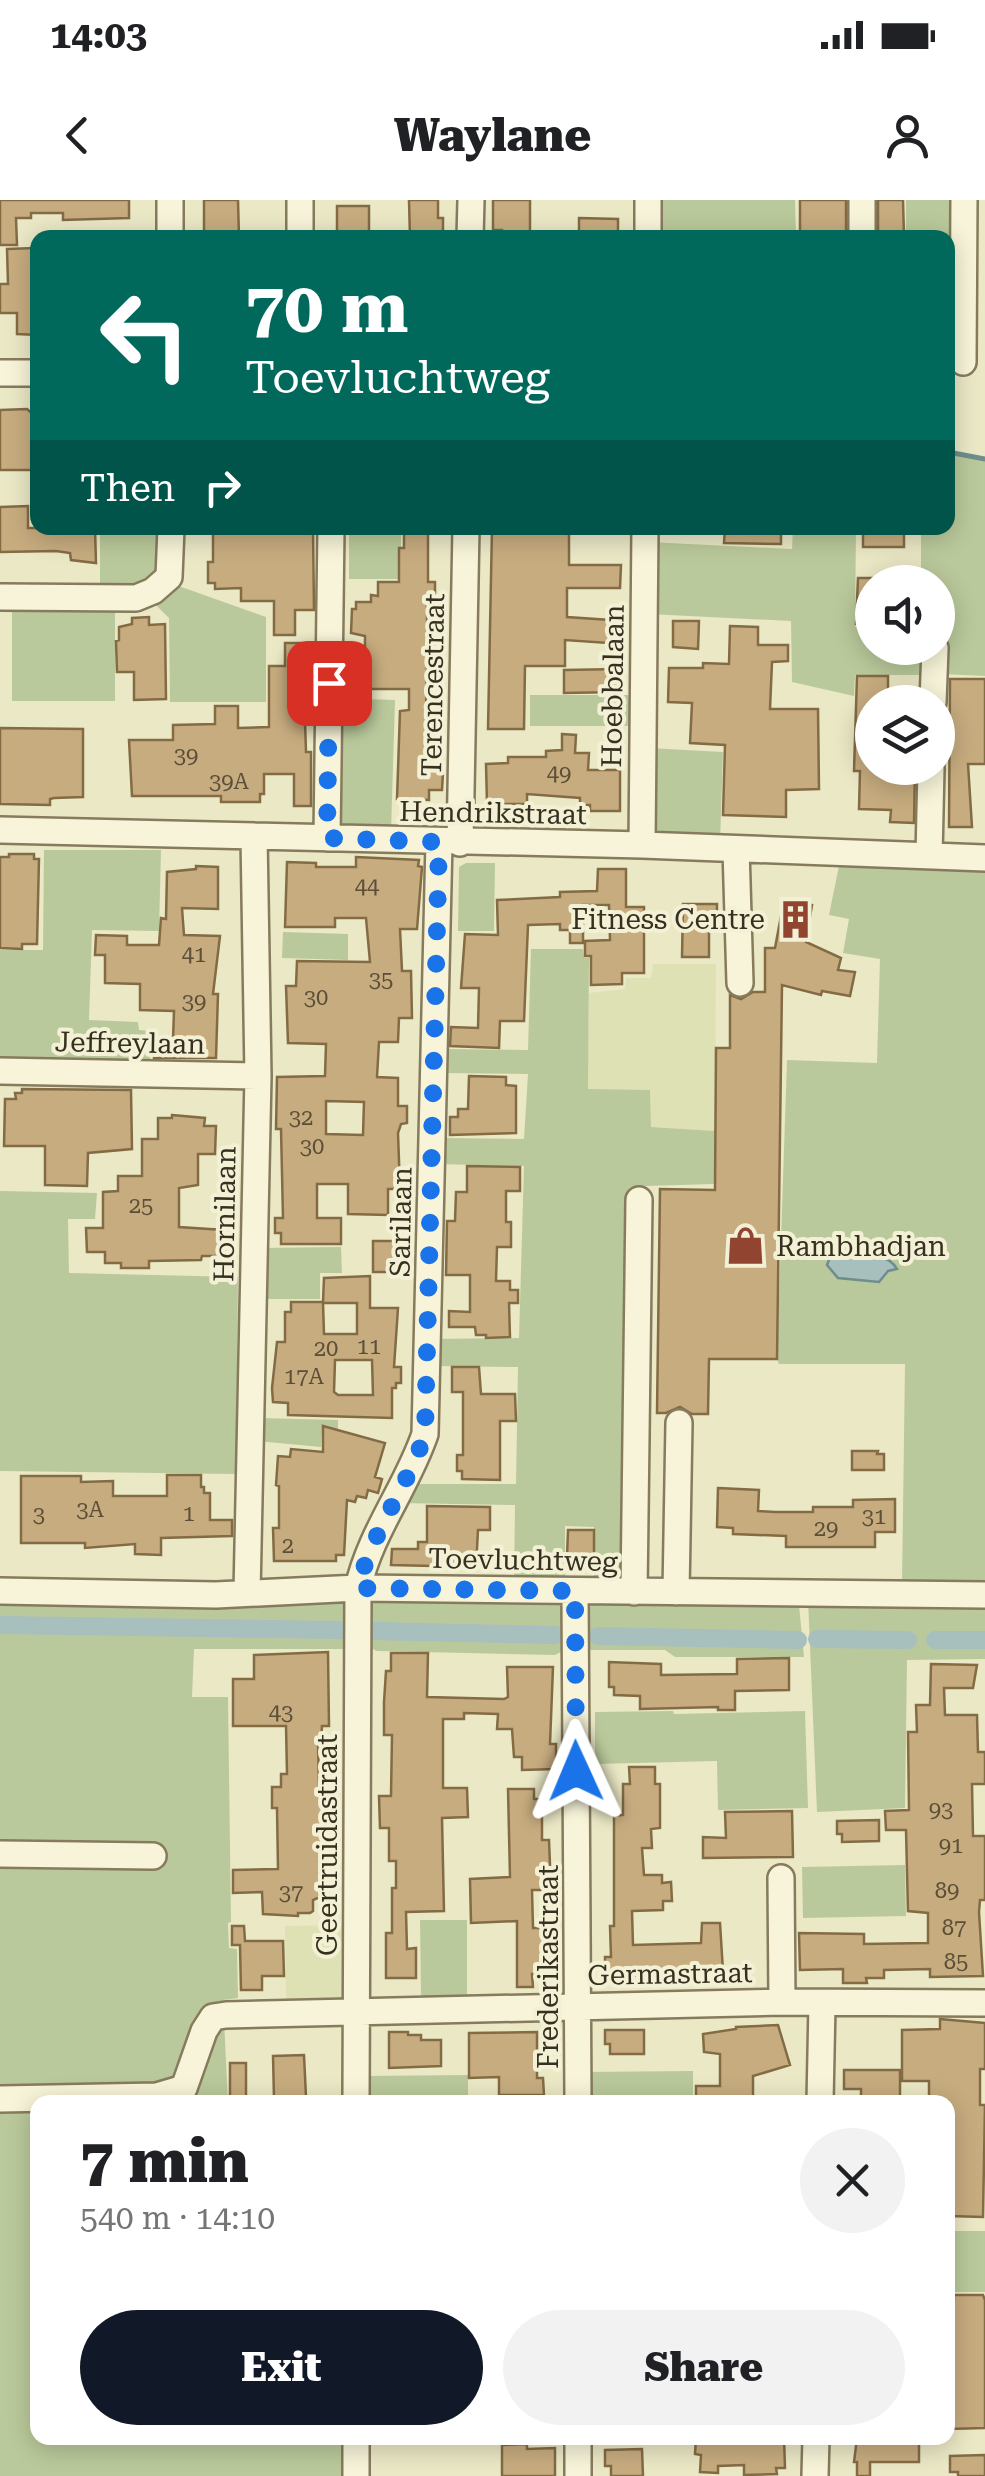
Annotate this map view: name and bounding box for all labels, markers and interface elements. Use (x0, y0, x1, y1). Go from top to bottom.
text: 14:03 (50, 13, 147, 57)
icon: back (50, 108, 105, 163)
icon: person (880, 108, 935, 163)
text: Waylane (394, 109, 591, 162)
text: 70 m (245, 267, 409, 349)
icon: left (80, 270, 210, 400)
text: Toevluchtweg (245, 351, 550, 404)
icon: right (195, 460, 250, 515)
text: Then (80, 466, 175, 510)
map controls (855, 565, 955, 785)
button: sound (855, 565, 955, 665)
street label: Terencestraat (415, 593, 451, 777)
street label: Hoebbalaan (595, 604, 631, 768)
pin (287, 641, 372, 726)
icon: arrive (302, 656, 357, 711)
button: layers (855, 685, 955, 785)
house number: 39 (174, 743, 198, 768)
house number: 49 (547, 761, 571, 786)
house number: 39A (209, 769, 250, 794)
street label: Hendrikstraat (399, 795, 587, 831)
house number: 44 (355, 874, 380, 899)
building icon: Fitness Centre (774, 898, 816, 940)
place label: Fitness Centre (571, 903, 765, 936)
house number: 41 (182, 942, 206, 967)
house number: 35 (369, 967, 393, 992)
house number: 30 (304, 985, 328, 1010)
house number: 39 (182, 989, 206, 1014)
street label: Jeffreylaan (54, 1025, 206, 1061)
house number: 32 (289, 1105, 313, 1130)
house number: 30 (300, 1134, 324, 1159)
street label: Hornilaan (207, 1146, 243, 1282)
street label: Sarilaan (384, 1167, 418, 1277)
house number: 25 (129, 1193, 153, 1218)
shop icon: Rambhadjan (725, 1225, 767, 1267)
place label: Rambhadjan (776, 1230, 946, 1263)
house number: 11 (357, 1334, 381, 1359)
house number: 20 (314, 1336, 338, 1361)
house number: 17A (284, 1364, 325, 1389)
house number: 3A (76, 1497, 104, 1522)
house number: 1 (183, 1501, 195, 1526)
house number: 3 (33, 1502, 45, 1527)
house number: 31 (862, 1504, 886, 1529)
house number: 29 (814, 1516, 838, 1541)
house number: 2 (282, 1533, 294, 1558)
street label: Toevluchtweg (428, 1542, 618, 1578)
house number: 43 (269, 1700, 293, 1725)
position arrow (524, 1719, 628, 1823)
street label: Geertruidastraat (311, 1734, 344, 1956)
house number: 93 (929, 1797, 953, 1822)
house number: 91 (939, 1833, 963, 1858)
street label: Frederikastraat (532, 1865, 565, 2069)
house number: 89 (935, 1878, 959, 1903)
house number: 37 (279, 1880, 303, 1905)
house number: 87 (942, 1915, 966, 1940)
house number: 85 (944, 1949, 968, 1974)
street label: Germastraat (587, 1956, 753, 1992)
text: 7 min (80, 2126, 249, 2197)
button: close (800, 2128, 905, 2233)
text: 540 m · 14:10 (80, 2199, 275, 2237)
button: Exit (80, 2310, 483, 2425)
button: Share (503, 2310, 905, 2425)

